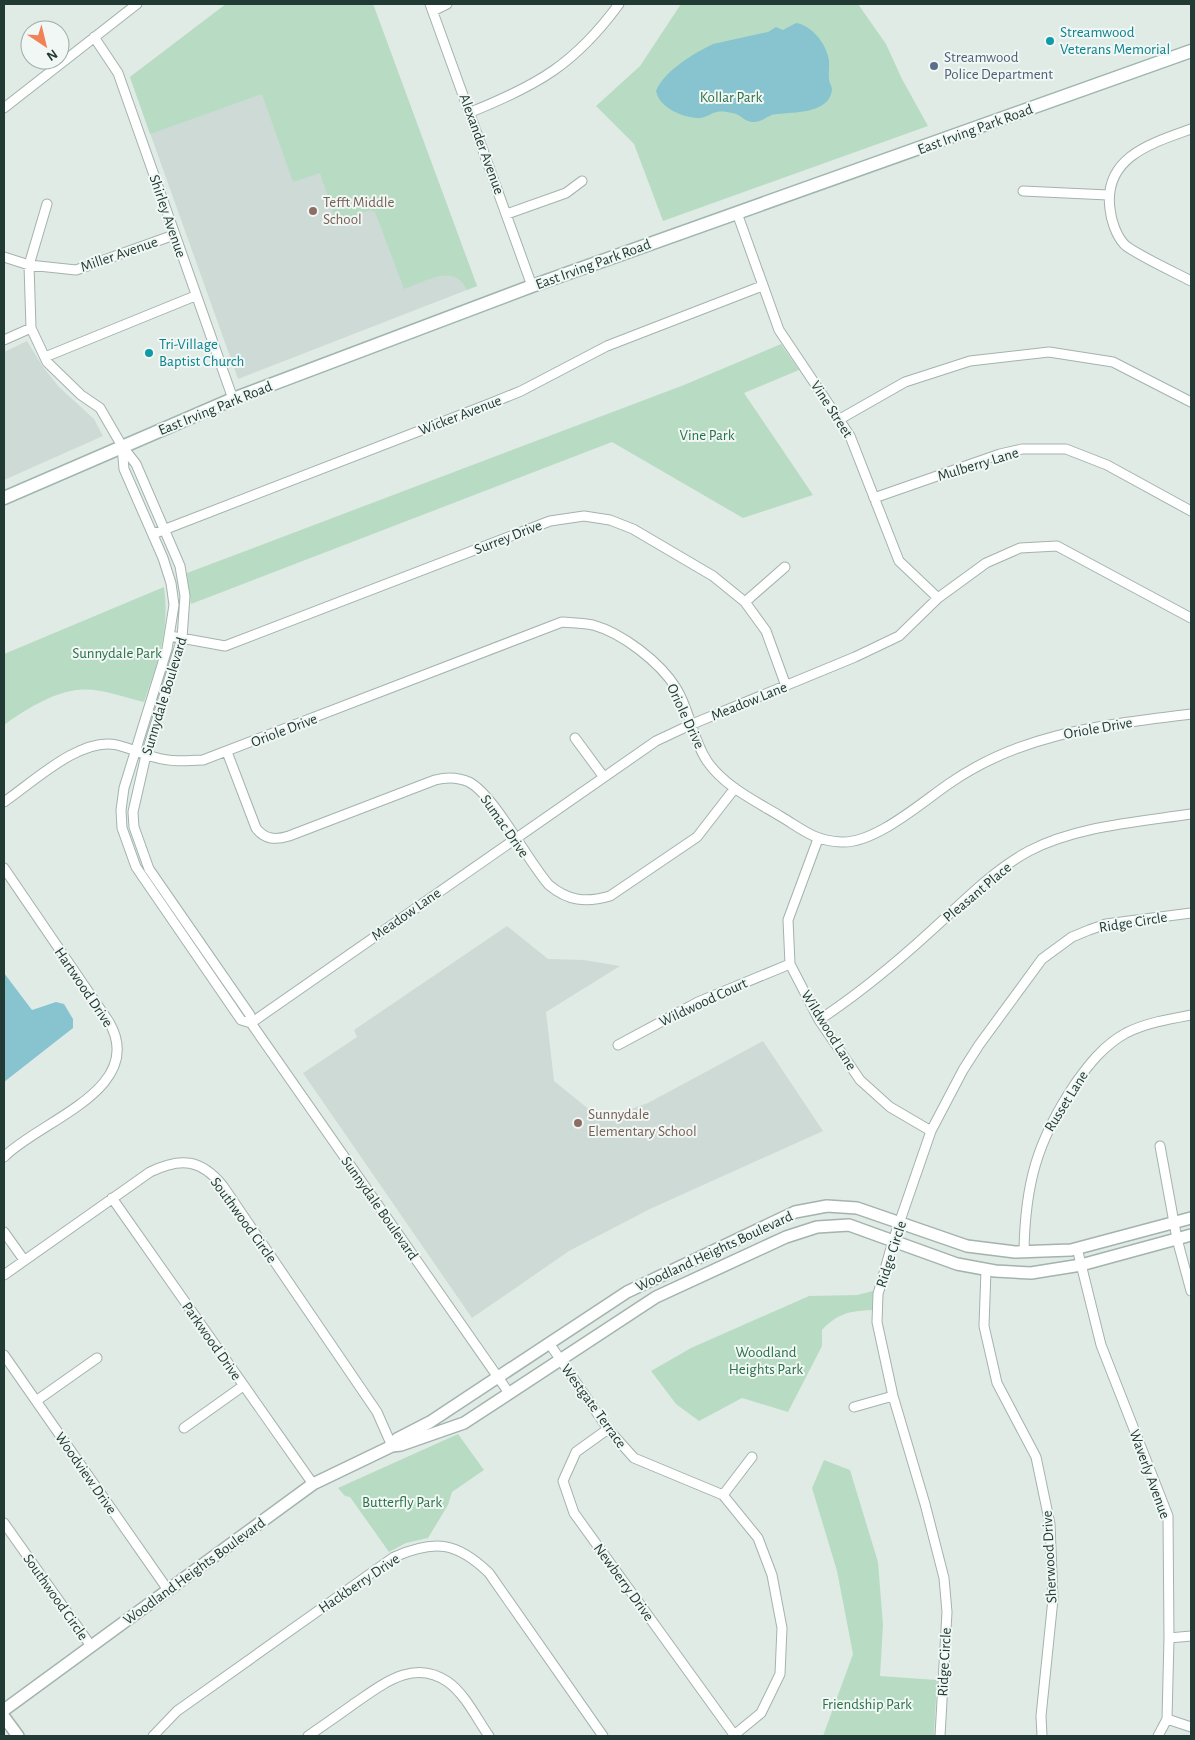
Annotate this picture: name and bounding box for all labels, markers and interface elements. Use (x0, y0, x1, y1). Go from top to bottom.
north arrow (20, 20, 70, 70)
place label: Streamwood Veterans Memorial (1060, 25, 1170, 57)
marker: Streamwood Veterans Memorial (1044, 35, 1056, 47)
text: N (44, 46, 60, 63)
place label: Streamwood Police Department (944, 50, 1053, 82)
marker: Streamwood Police Department (928, 60, 940, 72)
park label: Kollar Park (700, 90, 762, 105)
street label: Alexander Avenue (456, 92, 507, 197)
street label: East Irving Park Road (916, 102, 1035, 157)
street label: Shirley Avenue (146, 173, 189, 260)
place label: Tefft Middle School (323, 195, 394, 227)
marker: Tefft Middle School (307, 205, 319, 217)
street label: Miller Avenue (79, 234, 160, 275)
street label: East Irving Park Road (534, 237, 653, 292)
place label: Tri-Village Baptist Church (159, 337, 244, 369)
marker: Tri-Village Baptist Church (143, 347, 155, 359)
street label: Vine Street (808, 378, 856, 441)
street label: East Irving Park Road (156, 379, 274, 438)
street label: Wicker Avenue (417, 393, 504, 438)
park label: Vine Park (679, 428, 735, 443)
street label: Mulberry Lane (936, 445, 1021, 484)
street label: Surrey Drive (472, 518, 544, 557)
street label: Sunnydale Boulevard (139, 635, 190, 757)
park label: Sunnydale Park (72, 646, 162, 661)
street label: Meadow Lane (709, 679, 789, 724)
street label: Oriole Drive (664, 681, 707, 751)
street label: Oriole Drive (249, 711, 319, 750)
street label: Oriole Drive (1062, 715, 1134, 742)
street label: Sumac Drive (478, 792, 532, 861)
street label: Pleasant Place (940, 860, 1014, 925)
street label: Meadow Lane (369, 885, 444, 944)
street label: Ridge Circle (1098, 910, 1168, 935)
street label: Hartwood Drive (52, 945, 116, 1030)
street label: Wildwood Court (657, 975, 750, 1029)
street label: Wildwood Lane (798, 988, 859, 1073)
street label: Russet Lane (1042, 1068, 1091, 1134)
place label: Sunnydale Elementary School (588, 1107, 697, 1139)
marker: Sunnydale Elementary School (572, 1117, 584, 1129)
street label: Sunnydale Boulevard (338, 1154, 421, 1263)
street label: Southwood Circle (208, 1175, 280, 1266)
street label: Woodland Heights Boulevard (633, 1208, 795, 1294)
street label: Ridge Circle (874, 1219, 909, 1289)
street label: Parkwood Drive (179, 1299, 244, 1383)
park label: Woodland Heights Park (729, 1345, 803, 1377)
street label: Westgate Terrace (558, 1361, 629, 1451)
street label: Waverly Avenue (1126, 1428, 1173, 1521)
street label: Woodview Drive (52, 1430, 119, 1517)
park label: Butterfly Park (362, 1495, 442, 1510)
street label: Sherwood Drive (1040, 1510, 1059, 1604)
street label: Woodland Heights Boulevard (121, 1515, 268, 1628)
street label: Newberry Drive (591, 1541, 657, 1624)
street label: Southwood Circle (20, 1551, 91, 1643)
street label: Hackberry Drive (316, 1551, 403, 1616)
street label: Ridge Circle (935, 1627, 954, 1697)
park label: Friendship Park (822, 1697, 912, 1712)

